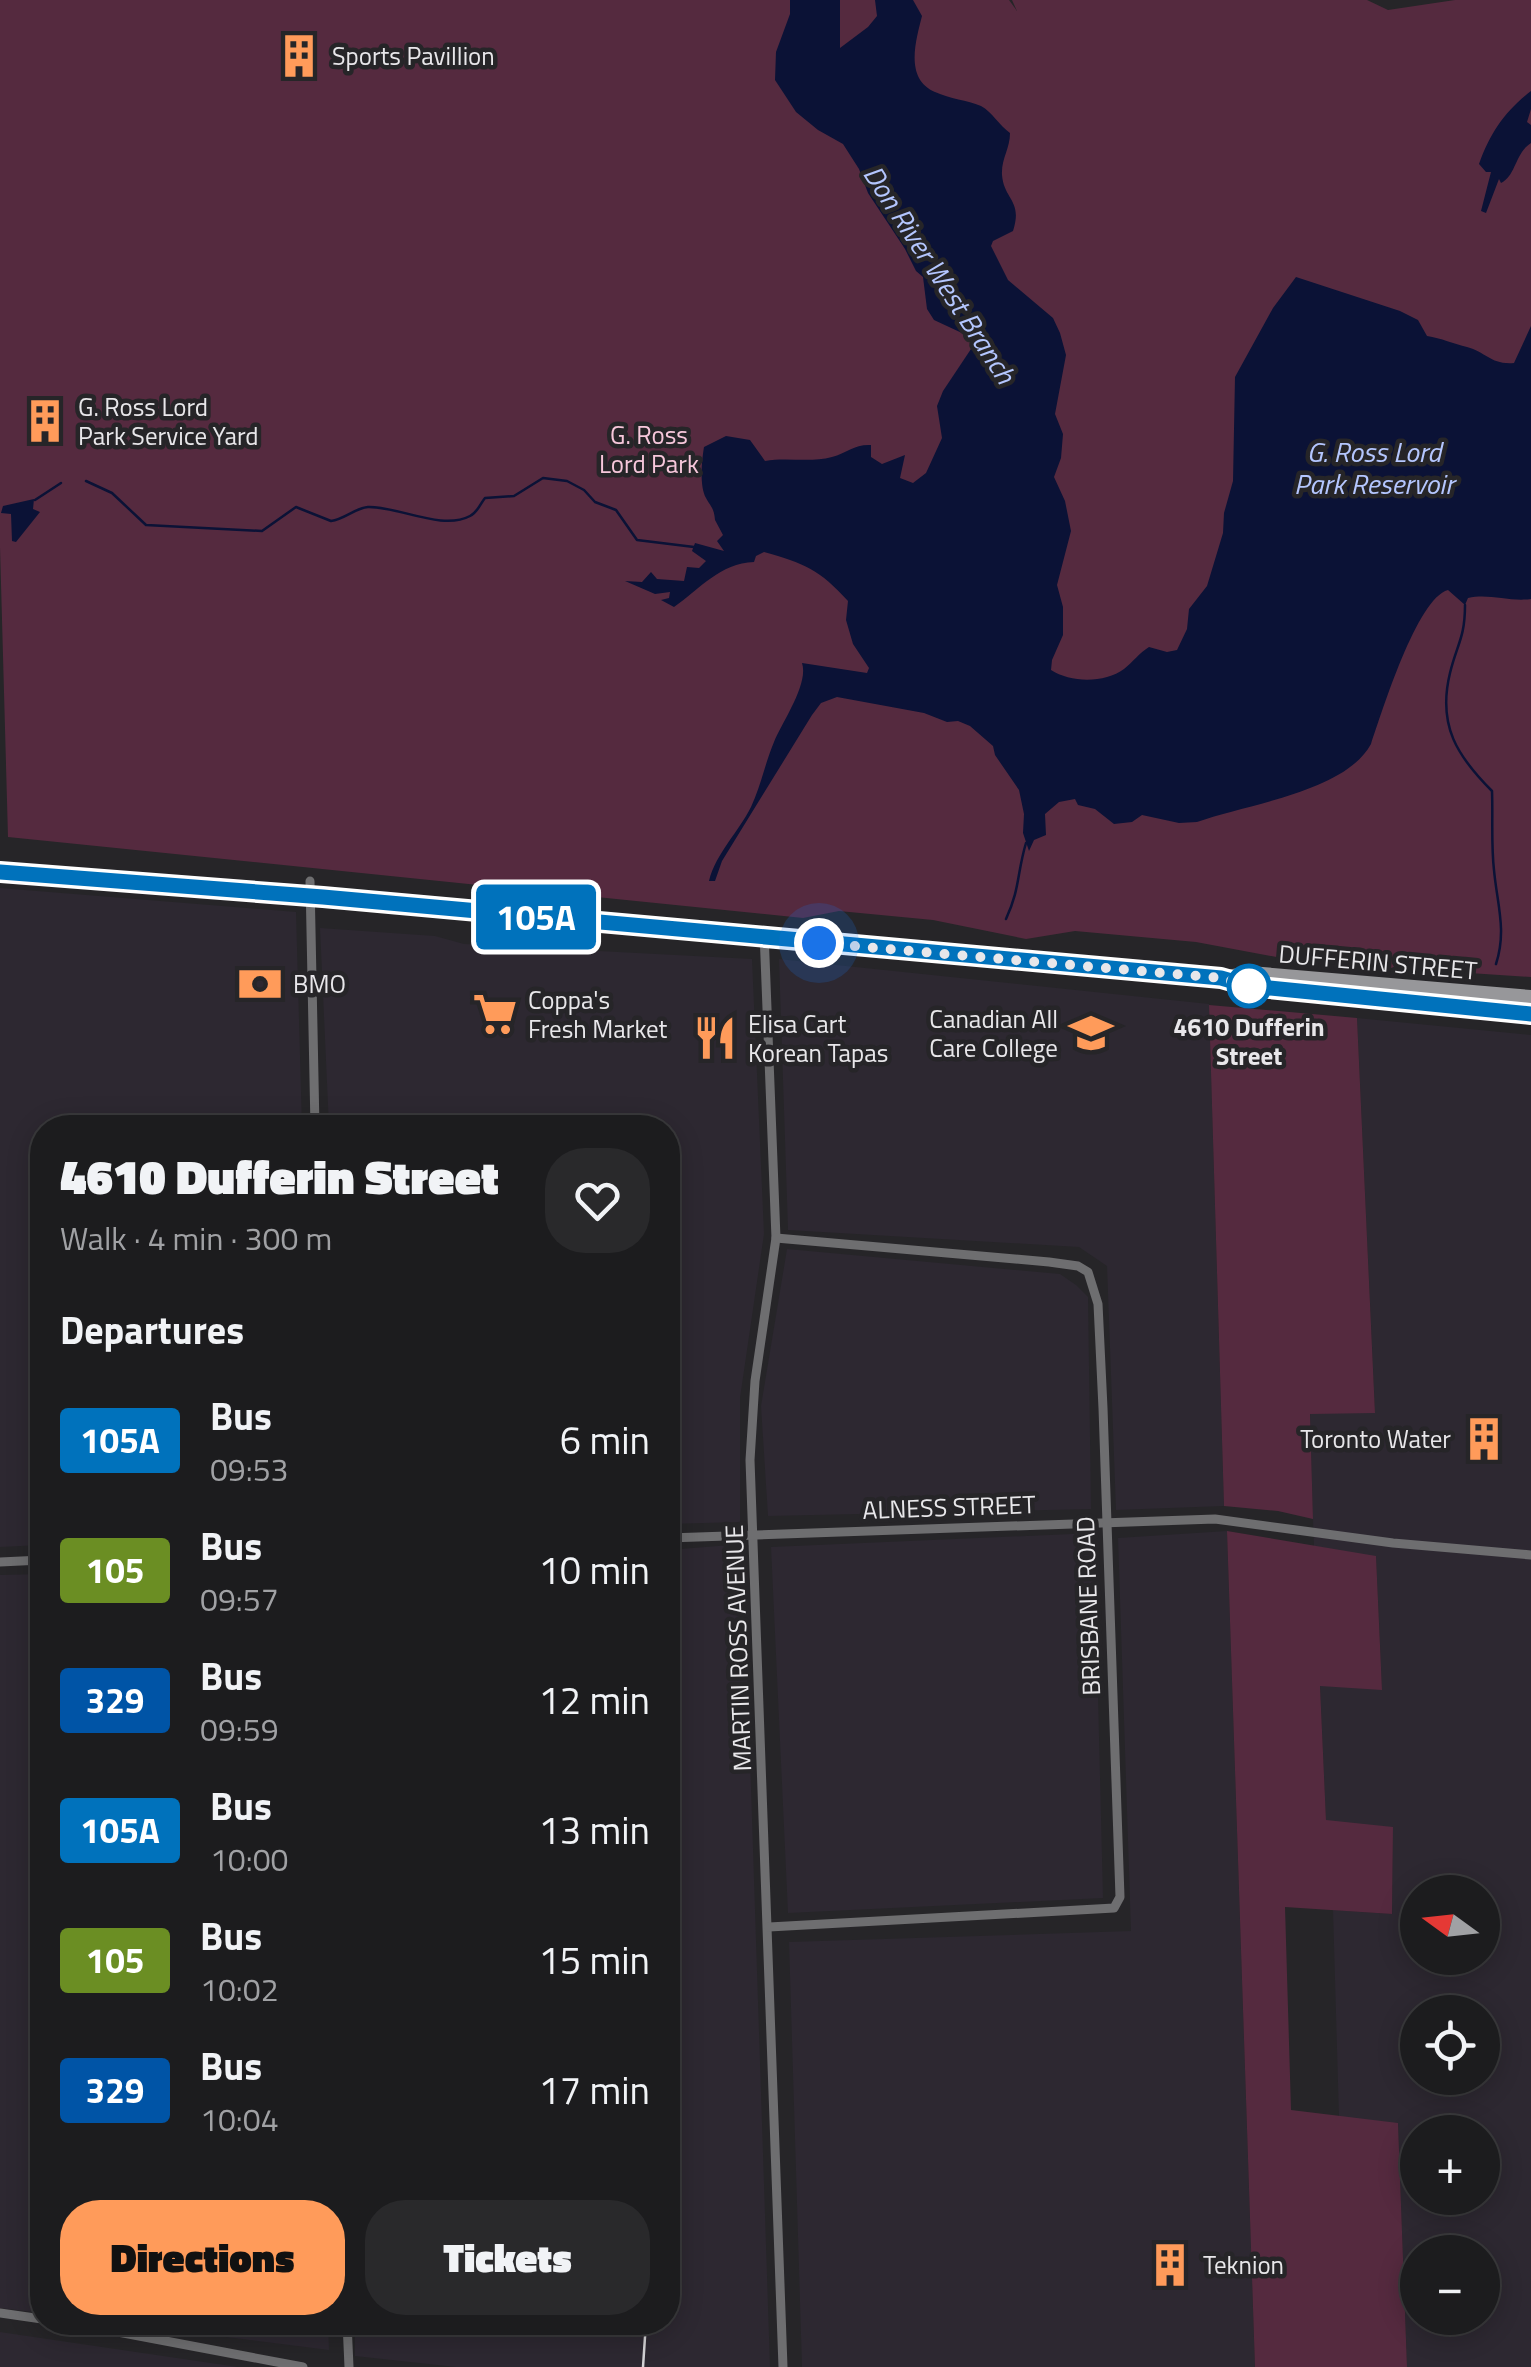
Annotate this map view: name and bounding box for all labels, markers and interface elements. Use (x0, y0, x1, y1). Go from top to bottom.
building icon: Sports Pavillion (275, 32, 323, 80)
place label: Sports Pavillion (332, 37, 495, 75)
water label: Don River West Branch (853, 156, 1028, 393)
place label: G. Ross Lord Park Service Yard (78, 388, 258, 455)
building icon: G. Ross Lord Park Service Yard (21, 397, 69, 445)
park label: G. Ross Lord Park (599, 416, 699, 483)
water label: G. Ross Lord Park Reservoir (1294, 430, 1457, 505)
line badge: 105A (466, 884, 606, 950)
text: 105A (496, 890, 576, 944)
your location (794, 918, 844, 968)
street label: DUFFERIN STREET (1277, 934, 1479, 990)
bank icon: BMO (236, 960, 284, 1008)
place label: BMO (293, 965, 346, 1003)
marker: 4610 Dufferin Street (1228, 965, 1270, 1007)
place label: Coppa's Fresh Market (528, 981, 668, 1048)
supermarket icon: Coppa's Fresh Market (471, 990, 519, 1038)
place label: Canadian All Care College (929, 1000, 1058, 1067)
place label: Elisa Cart Korean Tapas (748, 1005, 888, 1072)
place label: 4610 Dufferin Street (1173, 1008, 1325, 1075)
school or university icon: Canadian All Care College (1067, 1009, 1115, 1057)
restaurant icon: Elisa Cart Korean Tapas (691, 1014, 739, 1062)
text: 4610 Dufferin Street (60, 1140, 499, 1213)
button: heart (545, 1148, 650, 1253)
text: Walk · 4 min · 300 m (60, 1214, 332, 1262)
text: Departures (60, 1301, 244, 1359)
text: Bus (210, 1387, 272, 1445)
text: 6 min (560, 1411, 650, 1469)
text: 105A (80, 1413, 160, 1467)
building icon: Toronto Water (1460, 1415, 1508, 1463)
place label: Toronto Water (1300, 1420, 1451, 1458)
text: 09:53 (210, 1445, 289, 1493)
street label: ALNESS STREET (862, 1485, 1036, 1529)
street label: BRISBANE ROAD (1066, 1516, 1110, 1696)
text: Bus (200, 1517, 262, 1575)
street label: MARTIN ROSS AVENUE (715, 1524, 761, 1772)
text: 10 min (539, 1541, 650, 1599)
text: 105 (86, 1543, 144, 1597)
text: 09:57 (200, 1575, 279, 1623)
text: Bus (200, 1647, 262, 1705)
text: 12 min (539, 1671, 650, 1729)
text: 329 (86, 1673, 144, 1727)
text: 09:59 (200, 1705, 279, 1753)
text: Bus (210, 1777, 272, 1835)
text: 13 min (539, 1801, 650, 1859)
text: 105A (80, 1803, 160, 1857)
text: 10:00 (210, 1835, 289, 1883)
north arrow (1400, 1875, 1500, 1975)
map controls (1400, 1875, 1500, 2335)
text: Bus (200, 1907, 262, 1965)
text: 15 min (539, 1931, 650, 1989)
text: 105 (86, 1933, 144, 1987)
text: 10:02 (200, 1965, 279, 2013)
button: locate (1400, 1995, 1500, 2095)
text: Bus (200, 2037, 262, 2095)
text: 17 min (539, 2061, 650, 2119)
text: 329 (86, 2063, 144, 2117)
text: 10:04 (200, 2095, 279, 2143)
button: + (1400, 2115, 1500, 2215)
button: Directions (60, 2200, 345, 2315)
button: Tickets (365, 2200, 650, 2315)
button: − (1400, 2235, 1500, 2335)
building icon: Teknion (1146, 2241, 1194, 2289)
place label: Teknion (1203, 2246, 1284, 2284)

